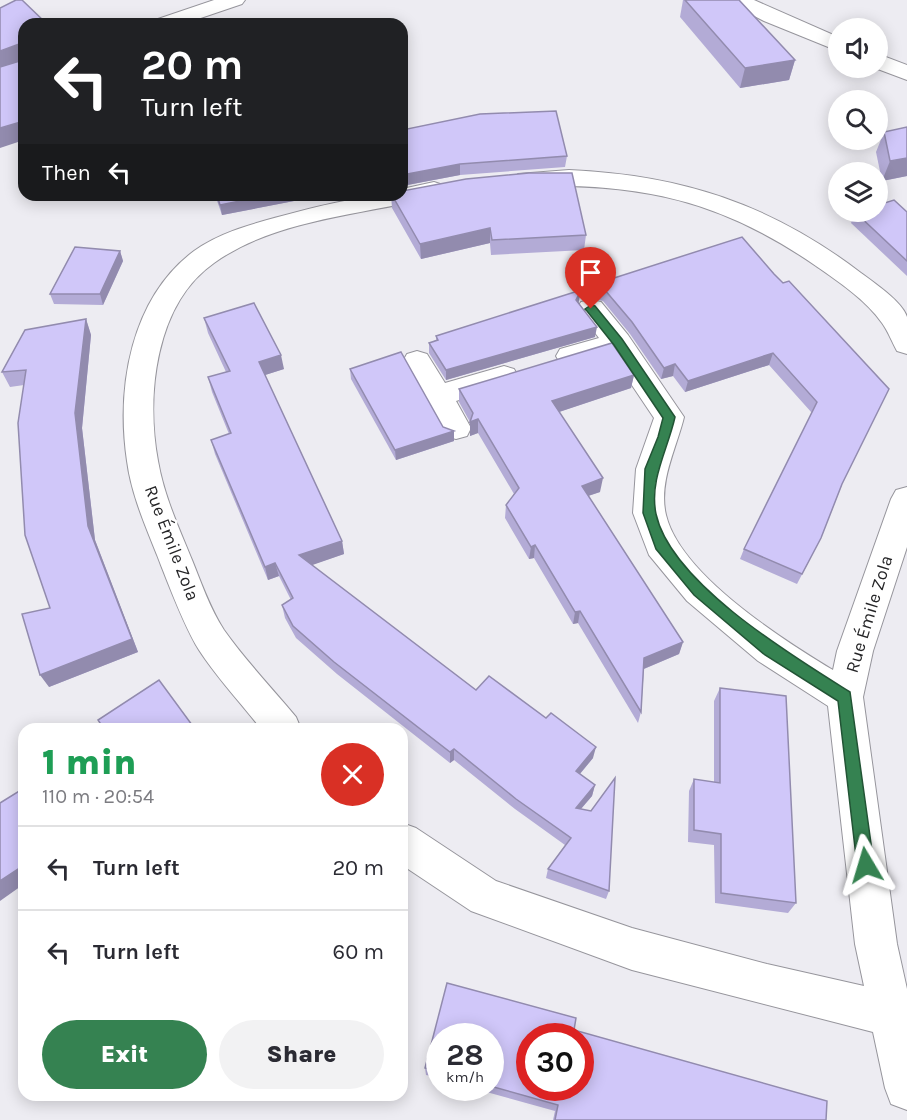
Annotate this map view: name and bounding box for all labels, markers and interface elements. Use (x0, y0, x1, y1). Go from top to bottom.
map controls (828, 18, 888, 222)
button: sound (828, 18, 888, 78)
text: 20 m (141, 40, 243, 90)
icon: left (42, 42, 120, 120)
button: search (828, 90, 888, 150)
text: Turn left (141, 91, 242, 123)
icon: left (103, 156, 136, 189)
text: Then (42, 160, 91, 186)
button: layers (828, 162, 888, 222)
pin (565, 247, 616, 309)
icon: arrive (574, 256, 607, 289)
street label: Rue Émile Zola (140, 482, 205, 604)
street label: Rue Émile Zola (840, 552, 897, 675)
text: 1 min (42, 741, 136, 783)
button: close (321, 743, 384, 806)
text: 110 m · 20:54 (42, 785, 154, 808)
position arrow (834, 833, 898, 897)
icon: left (42, 852, 75, 885)
text: Turn left (93, 855, 180, 881)
text: 20 m (332, 855, 384, 881)
icon: left (42, 936, 75, 969)
text: Turn left (93, 939, 180, 965)
text: 60 m (333, 939, 384, 965)
button: Exit (42, 1020, 207, 1089)
button: Share (219, 1020, 384, 1089)
speed limit sign: 30 (516, 1023, 594, 1101)
text: 28 (446, 1037, 484, 1073)
text: km/h (446, 1068, 484, 1086)

